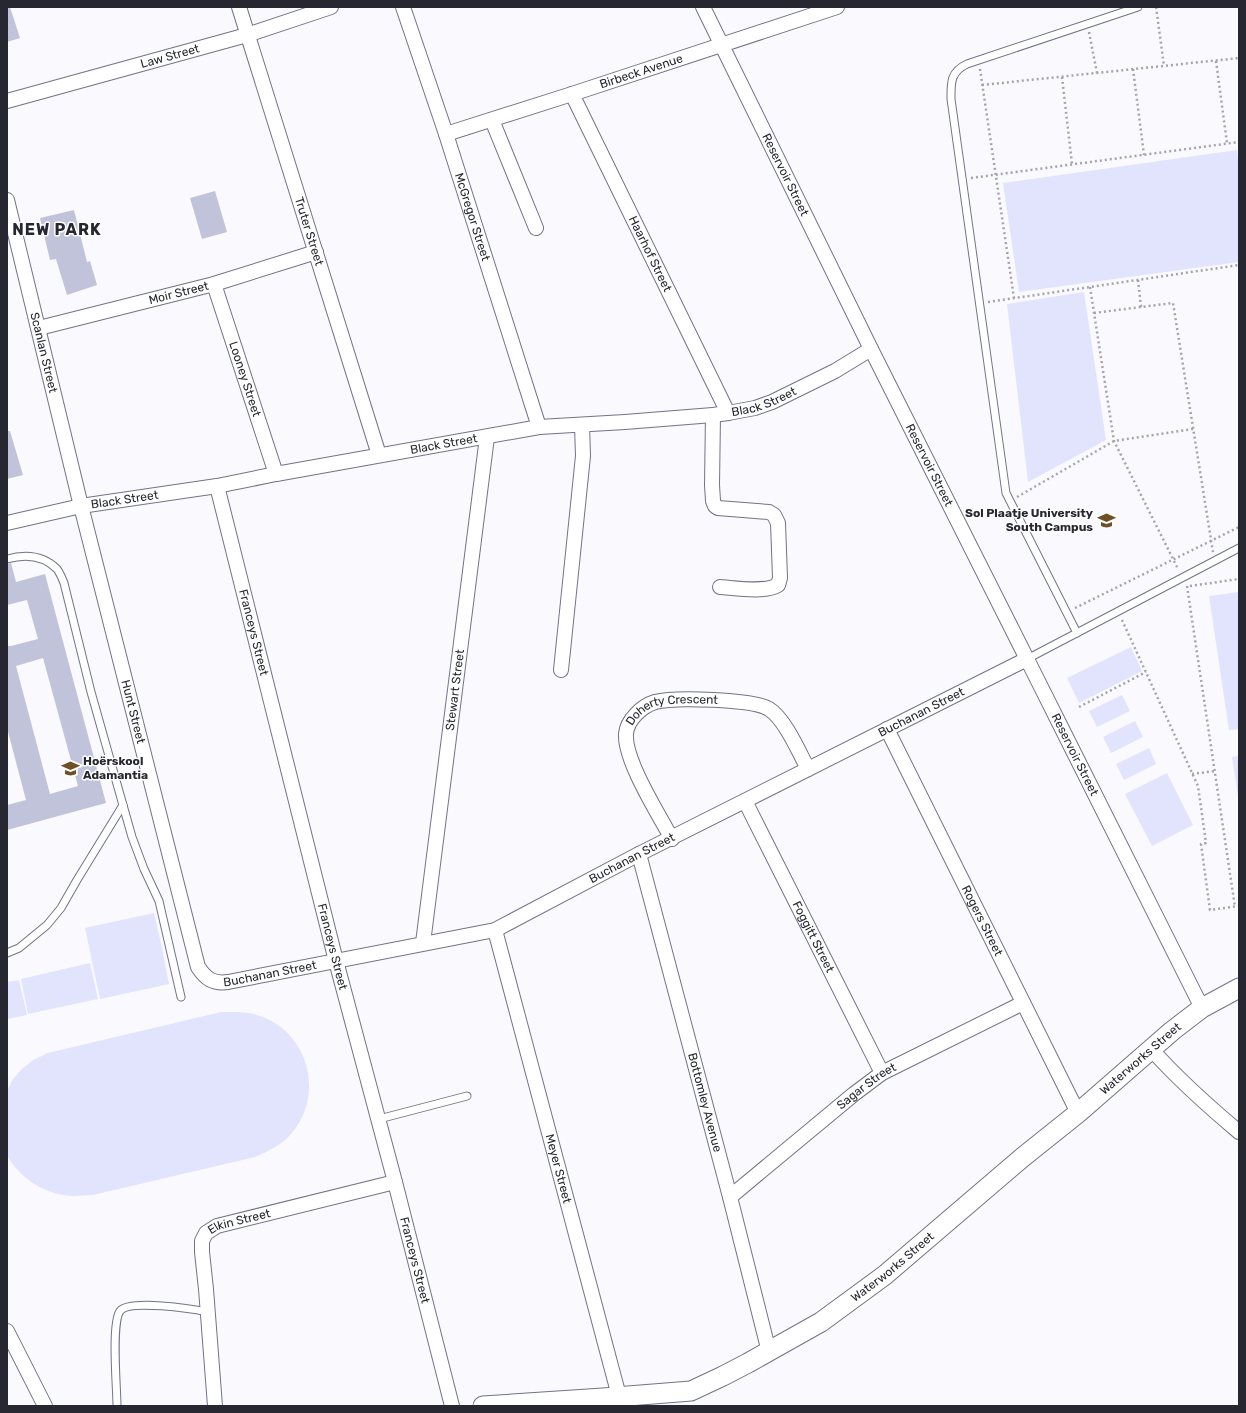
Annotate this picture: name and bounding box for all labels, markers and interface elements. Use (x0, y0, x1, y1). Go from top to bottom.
street label: Law Street (139, 41, 201, 71)
street label: Birbeck Avenue (598, 51, 685, 91)
street label: Reservoir Street (759, 131, 812, 219)
street label: McGregor Street (452, 171, 493, 263)
street label: Truter Street (292, 195, 326, 268)
street label: Haarhof Street (626, 214, 675, 294)
district label: NEW PARK (12, 220, 102, 239)
street label: Moir Street (147, 279, 210, 307)
street label: Scanlan Street (27, 311, 60, 395)
street label: Looney Street (226, 340, 264, 419)
street label: Black Street (730, 384, 799, 419)
street label: Reservoir Street (903, 422, 956, 509)
street label: Black Street (409, 431, 479, 457)
street label: Black Street (90, 488, 160, 511)
place label: Sol Plaatje University South Campus (965, 506, 1093, 534)
school or university icon: Sol Plaatje University South Campus (1096, 510, 1116, 530)
street label: Franceys Street (236, 588, 271, 677)
street label: Stewart Street (443, 648, 467, 731)
street label: Hunt Street (118, 678, 148, 745)
street label: Buchanan Street (876, 685, 967, 740)
street label: Doherty Crescent (623, 692, 719, 728)
street label: Reservoir Street (1048, 711, 1102, 798)
place label: Hoërskool Adamantia (83, 754, 148, 782)
school or university icon: Hoërskool Adamantia (60, 758, 80, 778)
street label: Buchanan Street (587, 830, 677, 886)
street label: Rogers Street (959, 883, 1006, 958)
street label: Foggitt Street (790, 899, 837, 975)
street label: Franceys Street (315, 902, 350, 992)
street label: Buchanan Street (222, 958, 318, 990)
street label: Waterworks Street (1097, 1020, 1184, 1098)
street label: Bottomley Avenue (685, 1051, 725, 1154)
street label: Sagar Street (834, 1060, 899, 1112)
street label: Meyer Street (543, 1132, 575, 1205)
street label: Elkin Street (205, 1206, 272, 1237)
street label: Franceys Street (397, 1215, 433, 1305)
street label: Waterworks Street (848, 1229, 937, 1305)

